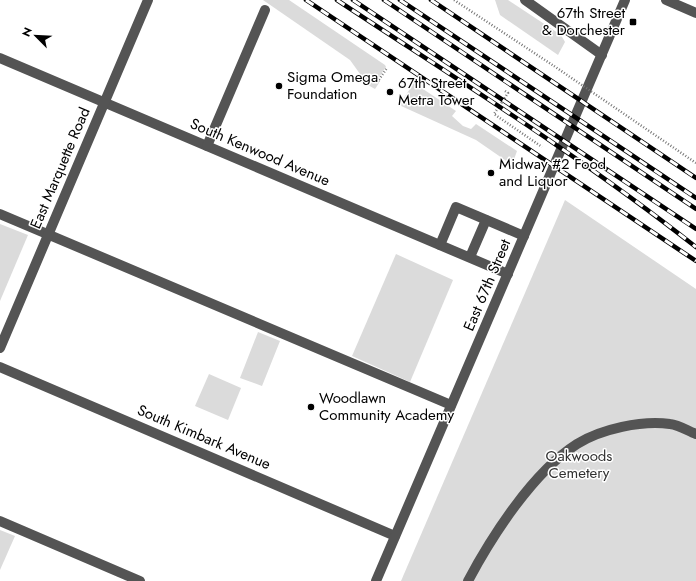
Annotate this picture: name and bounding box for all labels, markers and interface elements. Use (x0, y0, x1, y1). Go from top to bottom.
place label: 67th Street & Dorchester (542, 2, 626, 41)
north arrow (16, 16, 56, 56)
marker: 67th Street & Dorchester (628, 17, 638, 27)
text: N (18, 25, 36, 39)
place label: Sigma Omega Foundation (287, 66, 378, 105)
place label: 67th Street Metra Tower (398, 72, 475, 111)
marker: Sigma Omega Foundation (274, 81, 284, 91)
marker: 67th Street Metra Tower (385, 87, 395, 97)
street label: East Marquette Road (25, 104, 95, 232)
street label: South Kenwood Avenue (187, 113, 334, 192)
place label: Midway #2 Food and Liquor (499, 153, 606, 192)
marker: Midway #2 Food and Liquor (486, 168, 496, 178)
street label: East 67th Street (458, 235, 516, 334)
place label: Woodlawn Community Academy (319, 387, 454, 426)
street label: South Kimbark Avenue (134, 399, 274, 475)
marker: Woodlawn Community Academy (306, 402, 316, 412)
park label: Oakwoods Cemetery (546, 445, 612, 484)

